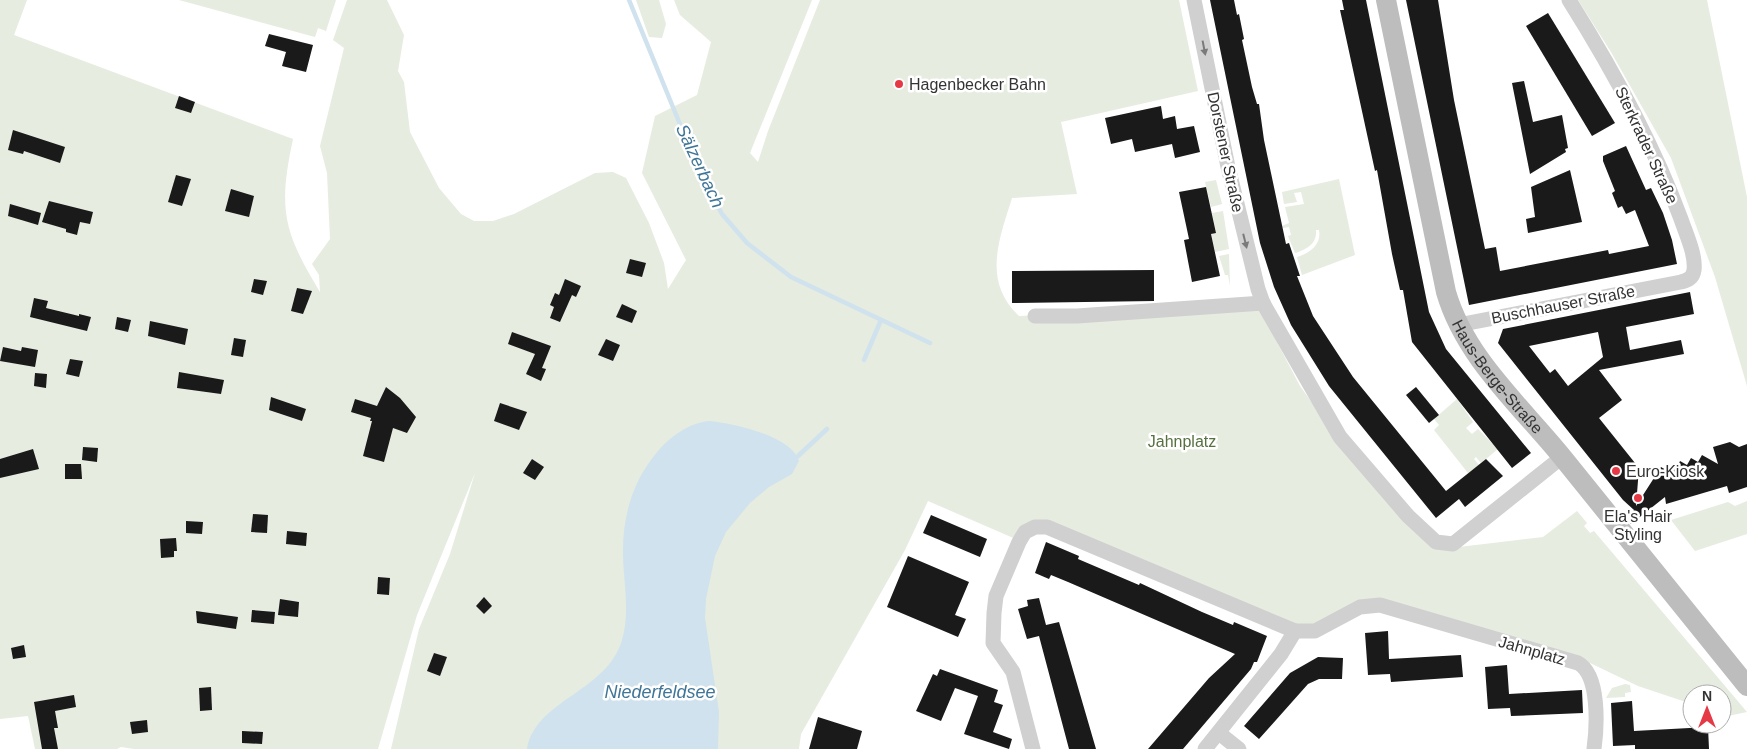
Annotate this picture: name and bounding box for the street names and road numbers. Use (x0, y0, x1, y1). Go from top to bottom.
street label: Sterkrader Straße (1612, 84, 1681, 207)
street label: Dorstener Straße (1204, 90, 1247, 214)
street label: Buschhauser Straße (1490, 282, 1636, 327)
street label: Haus-Berge-Straße (1449, 317, 1546, 437)
street label: Jahnplatz (1497, 633, 1567, 668)

